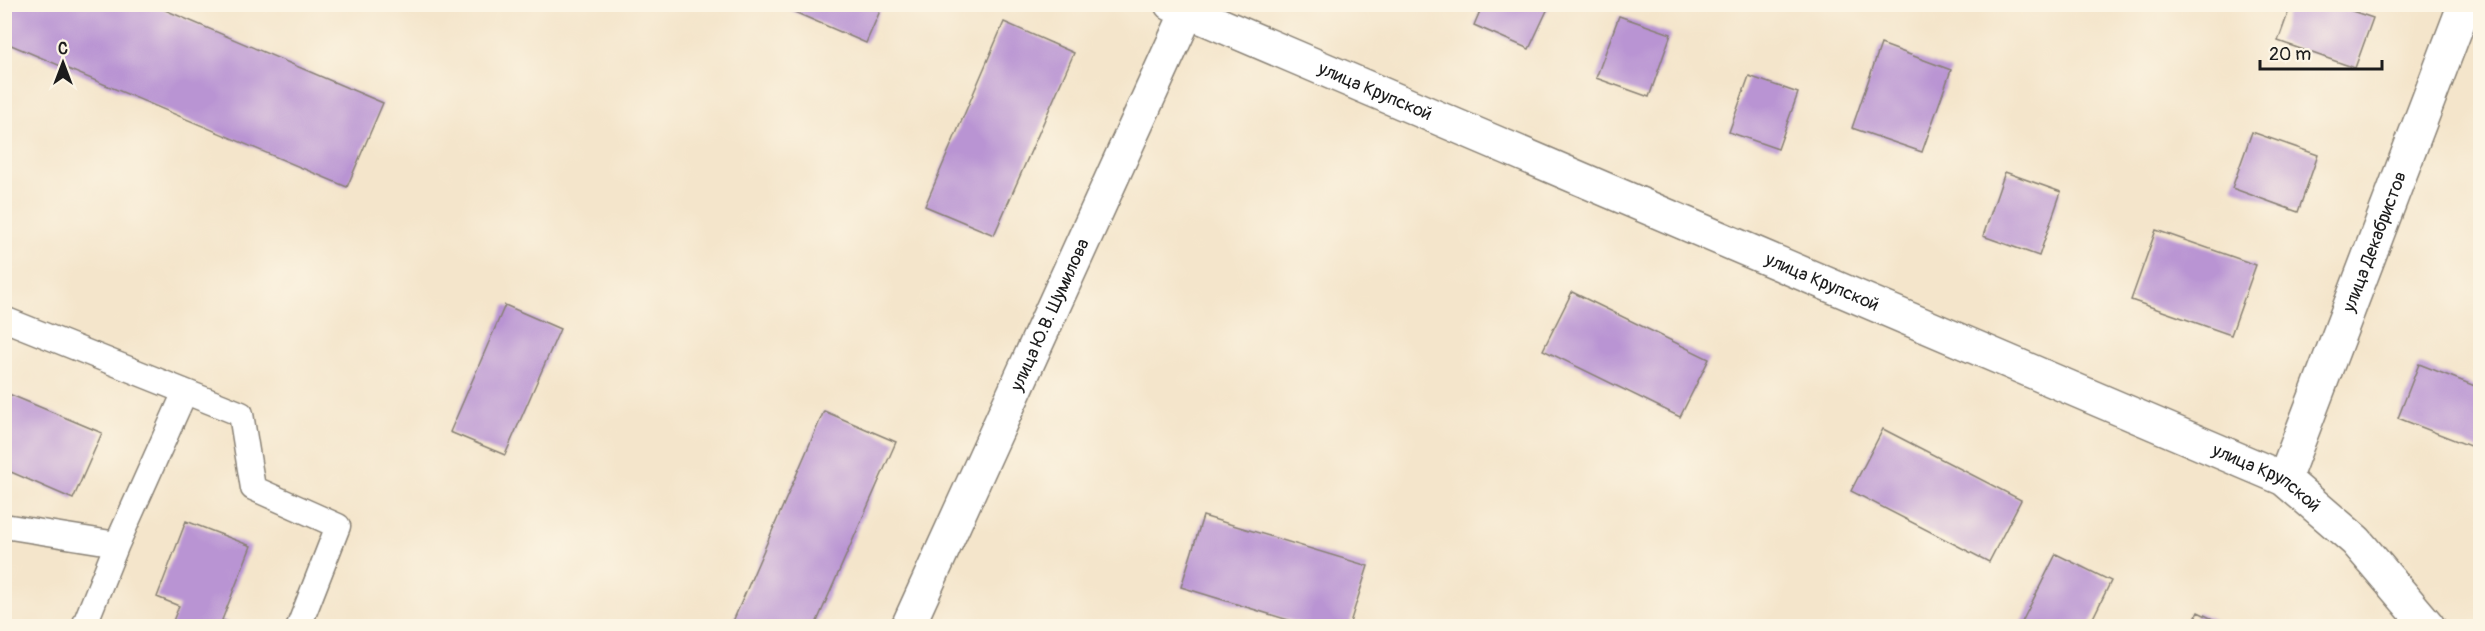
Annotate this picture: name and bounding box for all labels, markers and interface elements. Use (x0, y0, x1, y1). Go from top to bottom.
north arrow (33, 33, 93, 93)
scale bar (2260, 33, 2382, 71)
text: С (58, 39, 68, 59)
text: 20 m (2269, 43, 2311, 66)
street label: улица Крупской (1314, 57, 1435, 126)
street label: улица Декабристов (2337, 168, 2412, 316)
street label: улица Ю.В. Шумилова (1005, 235, 1095, 396)
street label: улица Крупской (1761, 248, 1882, 317)
street label: улица Крупской (2208, 438, 2325, 517)

